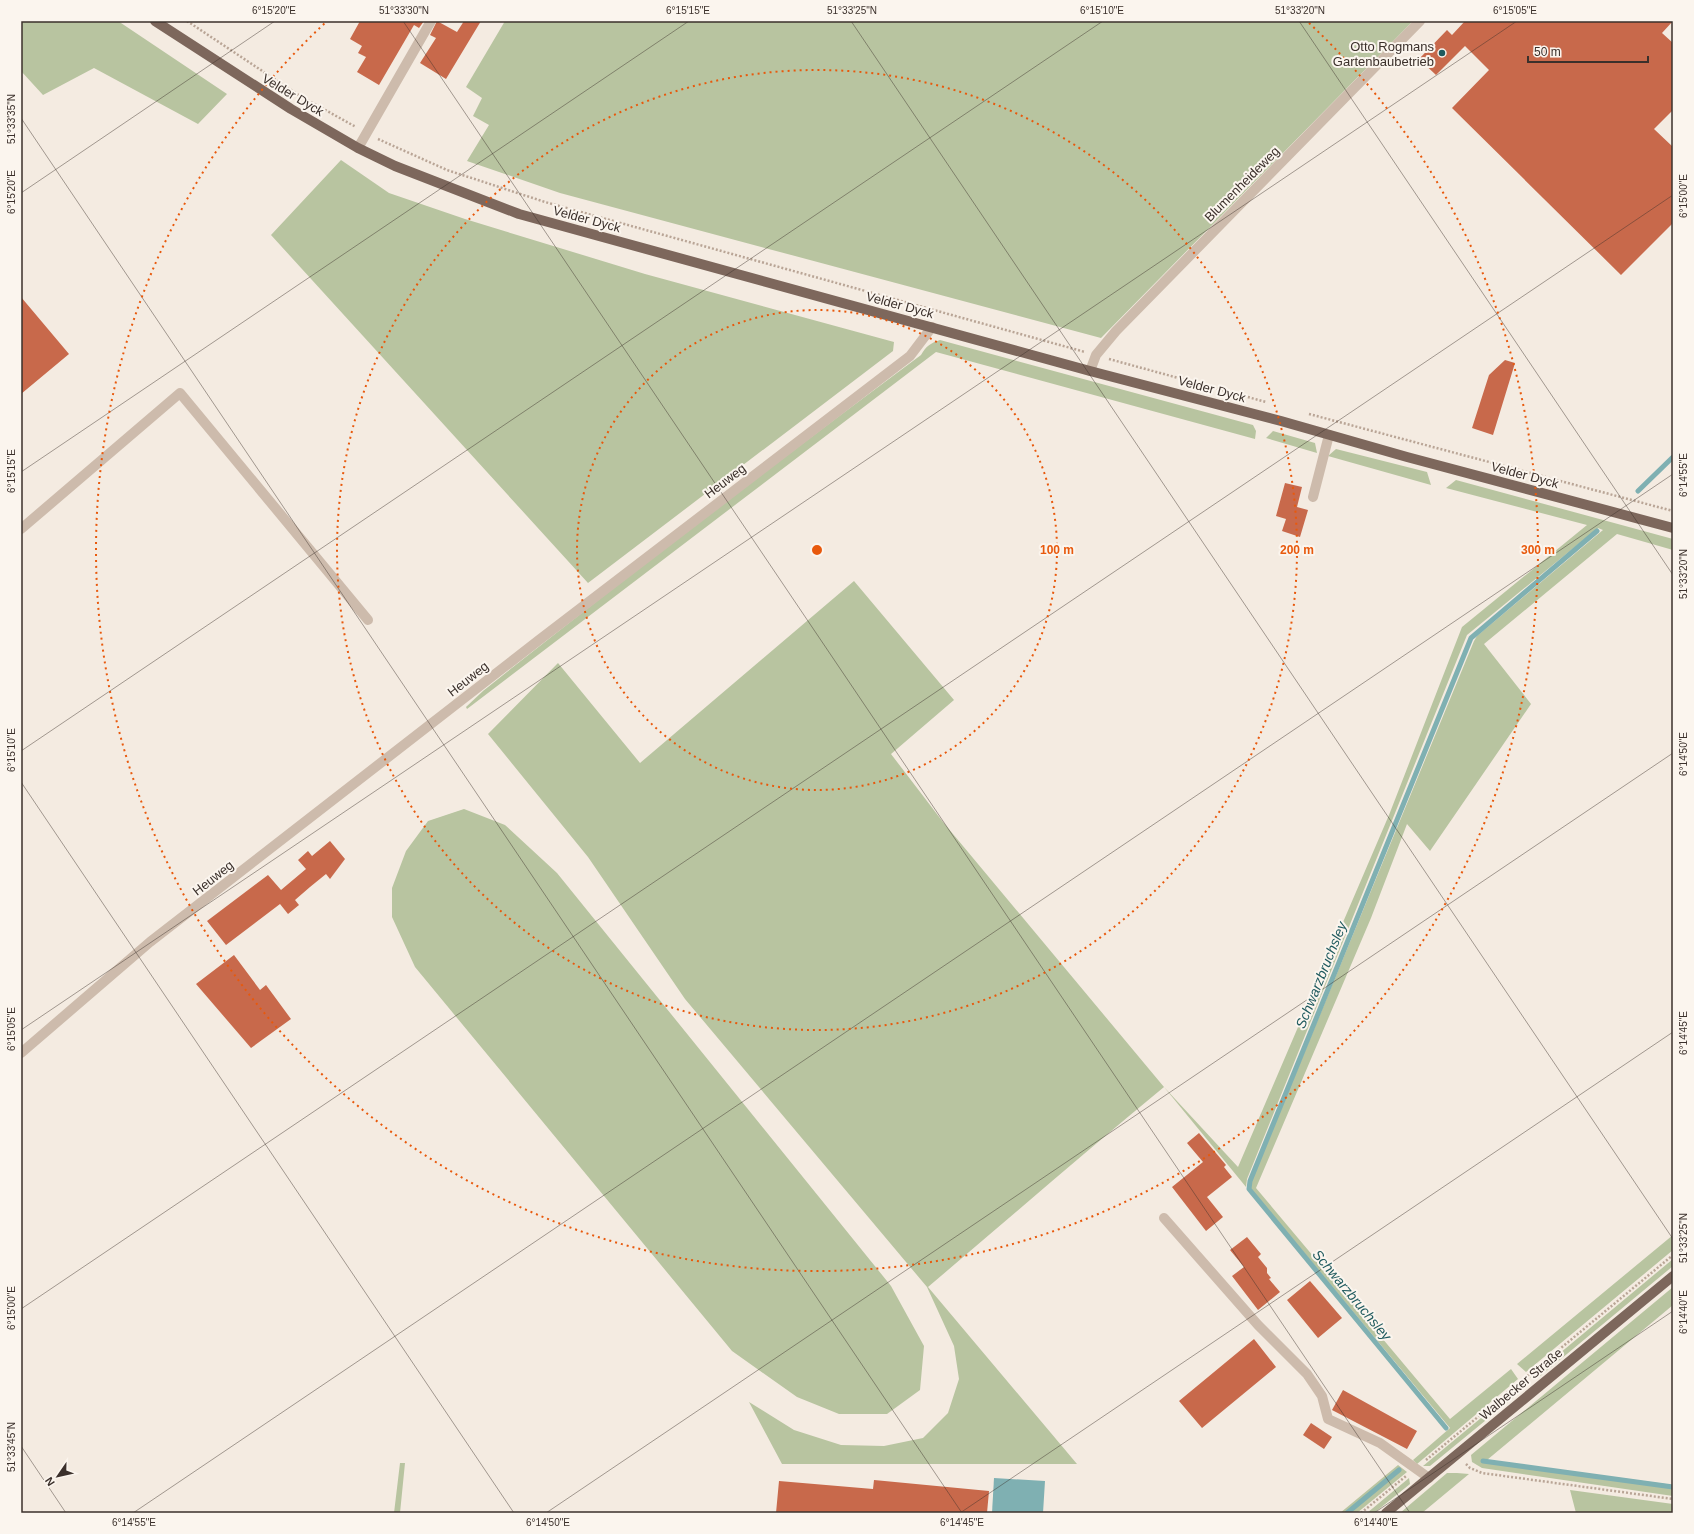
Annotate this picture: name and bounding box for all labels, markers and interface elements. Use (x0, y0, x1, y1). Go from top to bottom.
text: 6°15'20"E (252, 5, 296, 16)
text: 51°33'30"N (379, 5, 429, 16)
text: 6°15'15"E (666, 5, 710, 16)
text: 51°33'25"N (827, 5, 877, 16)
text: 6°15'10"E (1080, 5, 1124, 16)
text: 51°33'20"N (1275, 5, 1325, 16)
text: 6°15'05"E (1493, 5, 1537, 16)
scale bar (1528, 38, 1648, 64)
place label: Otto Rogmans Gartenbaubetrieb (1333, 39, 1434, 69)
text: 50 m (1534, 45, 1561, 59)
marker: Otto Rogmans Gartenbaubetrieb (1437, 48, 1447, 58)
street label: Velder Dyck (259, 71, 327, 120)
text: 51°33'35"N (6, 94, 17, 144)
street label: Blumenheideweg (1201, 143, 1283, 225)
text: 6°15'20"E (6, 170, 17, 214)
text: 6°15'00"E (1678, 174, 1689, 218)
street label: Velder Dyck (552, 203, 623, 235)
street label: Velder Dyck (865, 289, 936, 321)
street label: Velder Dyck (1177, 373, 1248, 405)
text: 6°15'15"E (6, 449, 17, 493)
text: 6°14'55"E (1678, 453, 1689, 497)
street label: Velder Dyck (1490, 459, 1561, 491)
street label: Heuweg (701, 461, 749, 501)
centre of rings (810, 543, 824, 557)
text: 100 m (1040, 543, 1074, 557)
text: 200 m (1280, 543, 1314, 557)
text: 300 m (1521, 543, 1555, 557)
text: 51°33'20"N (1678, 549, 1689, 599)
street label: Heuweg (445, 658, 491, 700)
text: 6°15'10"E (6, 728, 17, 772)
text: 6°14'50"E (1678, 732, 1689, 776)
street label: Heuweg (190, 857, 236, 899)
water label: Schwarzbruchsley (1292, 918, 1350, 1031)
text: 6°15'05"E (6, 1007, 17, 1051)
text: 6°14'45"E (1678, 1011, 1689, 1055)
text: 51°33'25"N (1678, 1213, 1689, 1263)
water label: Schwarzbruchsley (1309, 1246, 1395, 1344)
text: 6°15'00"E (6, 1286, 17, 1330)
text: 6°14'40"E (1678, 1290, 1689, 1334)
street label: Walbecker Straße (1477, 1345, 1565, 1423)
text: 51°33'45"N (6, 1422, 17, 1472)
north arrow (38, 1456, 78, 1496)
text: N (42, 1475, 57, 1488)
text: 6°14'55"E (112, 1517, 156, 1528)
text: 6°14'50"E (526, 1517, 570, 1528)
text: 6°14'45"E (940, 1517, 984, 1528)
text: 6°14'40"E (1354, 1517, 1398, 1528)

